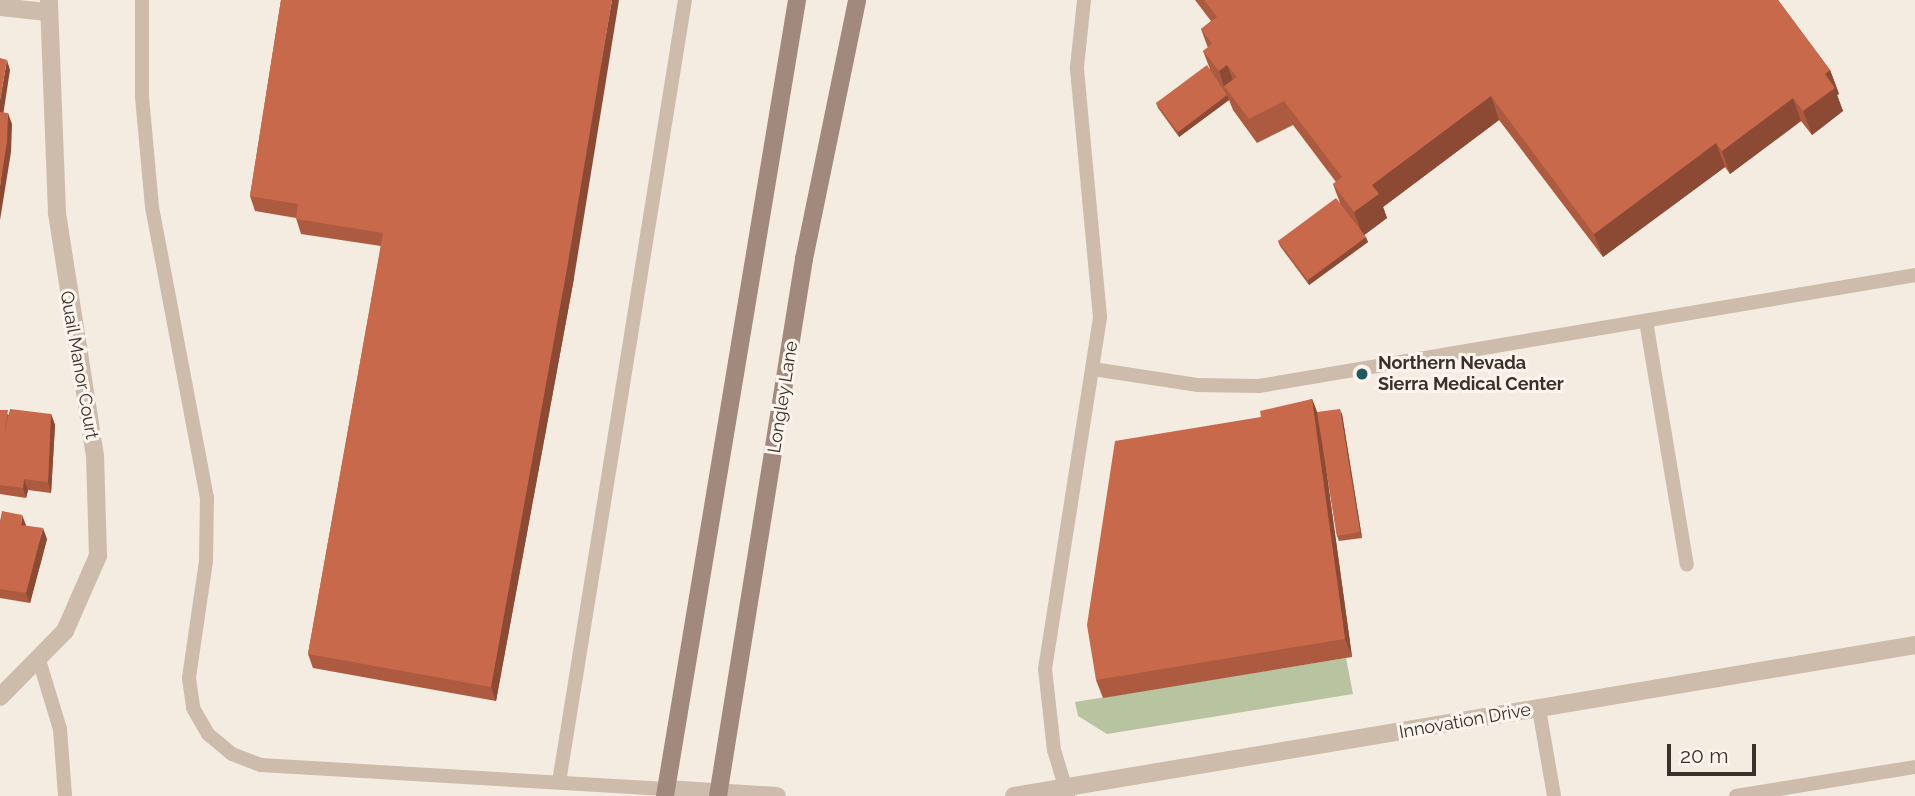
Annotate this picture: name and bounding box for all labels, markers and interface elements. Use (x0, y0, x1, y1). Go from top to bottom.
street label: Quail Manor Court (55, 289, 103, 441)
street label: Longley Lane (763, 339, 803, 455)
place label: Northern Nevada Sierra Medical Center (1378, 353, 1564, 396)
marker: Northern Nevada Sierra Medical Center (1352, 364, 1372, 384)
street label: Innovation Drive (1397, 699, 1533, 743)
scale bar (1670, 730, 1759, 774)
text: 20 m (1680, 743, 1728, 768)

